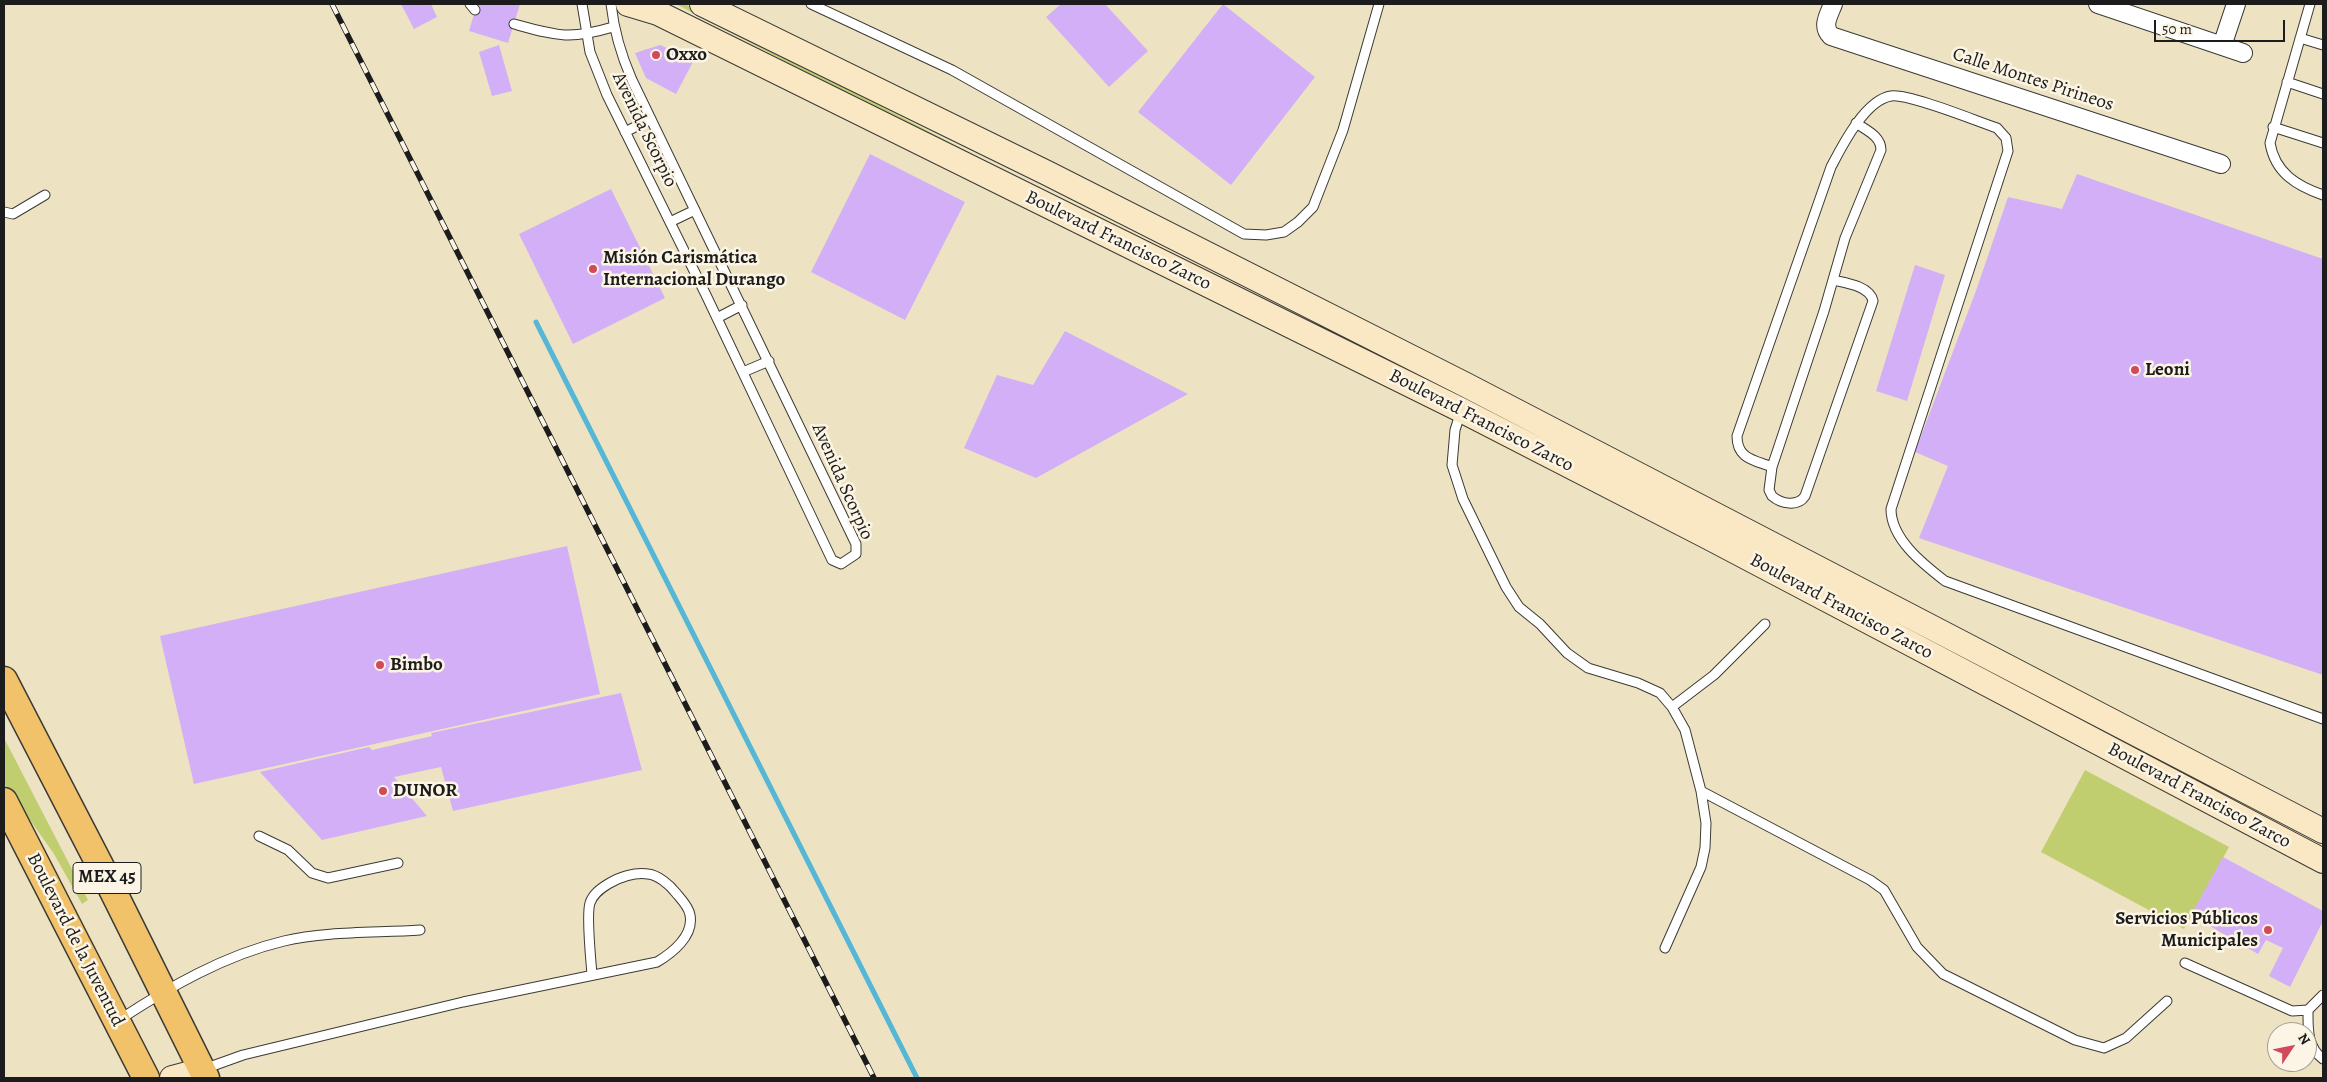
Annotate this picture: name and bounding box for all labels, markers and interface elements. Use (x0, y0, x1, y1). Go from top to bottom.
scale bar (2157, 10, 2288, 42)
text: 50 m (2162, 19, 2192, 39)
street label: Calle Montes Pirineos (1949, 43, 2117, 117)
place label: Oxxo (666, 44, 707, 66)
marker: Oxxo (650, 49, 662, 61)
street label: Avenida Scorpio (606, 69, 682, 191)
street label: Boulevard Francisco Zarco (1021, 186, 1215, 296)
place label: Misión Carismática Internacional Durango (603, 247, 785, 291)
marker: Misión Carismática Internacional Durango (587, 263, 599, 275)
place label: Leoni (2145, 359, 2190, 381)
marker: Leoni (2129, 364, 2141, 376)
street label: Boulevard Francisco Zarco (1385, 365, 1577, 477)
street label: Avenida Scorpio (806, 420, 878, 544)
street label: Boulevard Francisco Zarco (1746, 549, 1936, 665)
place label: Bimbo (390, 654, 443, 676)
marker: Bimbo (374, 659, 386, 671)
street label: Boulevard Francisco Zarco (2104, 738, 2294, 854)
place label: DUNOR (393, 780, 458, 802)
marker: DUNOR (377, 785, 389, 797)
street label: Boulevard de la Juventud (21, 849, 129, 1031)
road number: MEX 45 (73, 862, 141, 894)
place label: Servicios Públicos Municipales (2115, 908, 2258, 952)
marker: Servicios Públicos Municipales (2262, 924, 2274, 936)
north arrow (2267, 1022, 2317, 1072)
text: N (2293, 1029, 2315, 1048)

